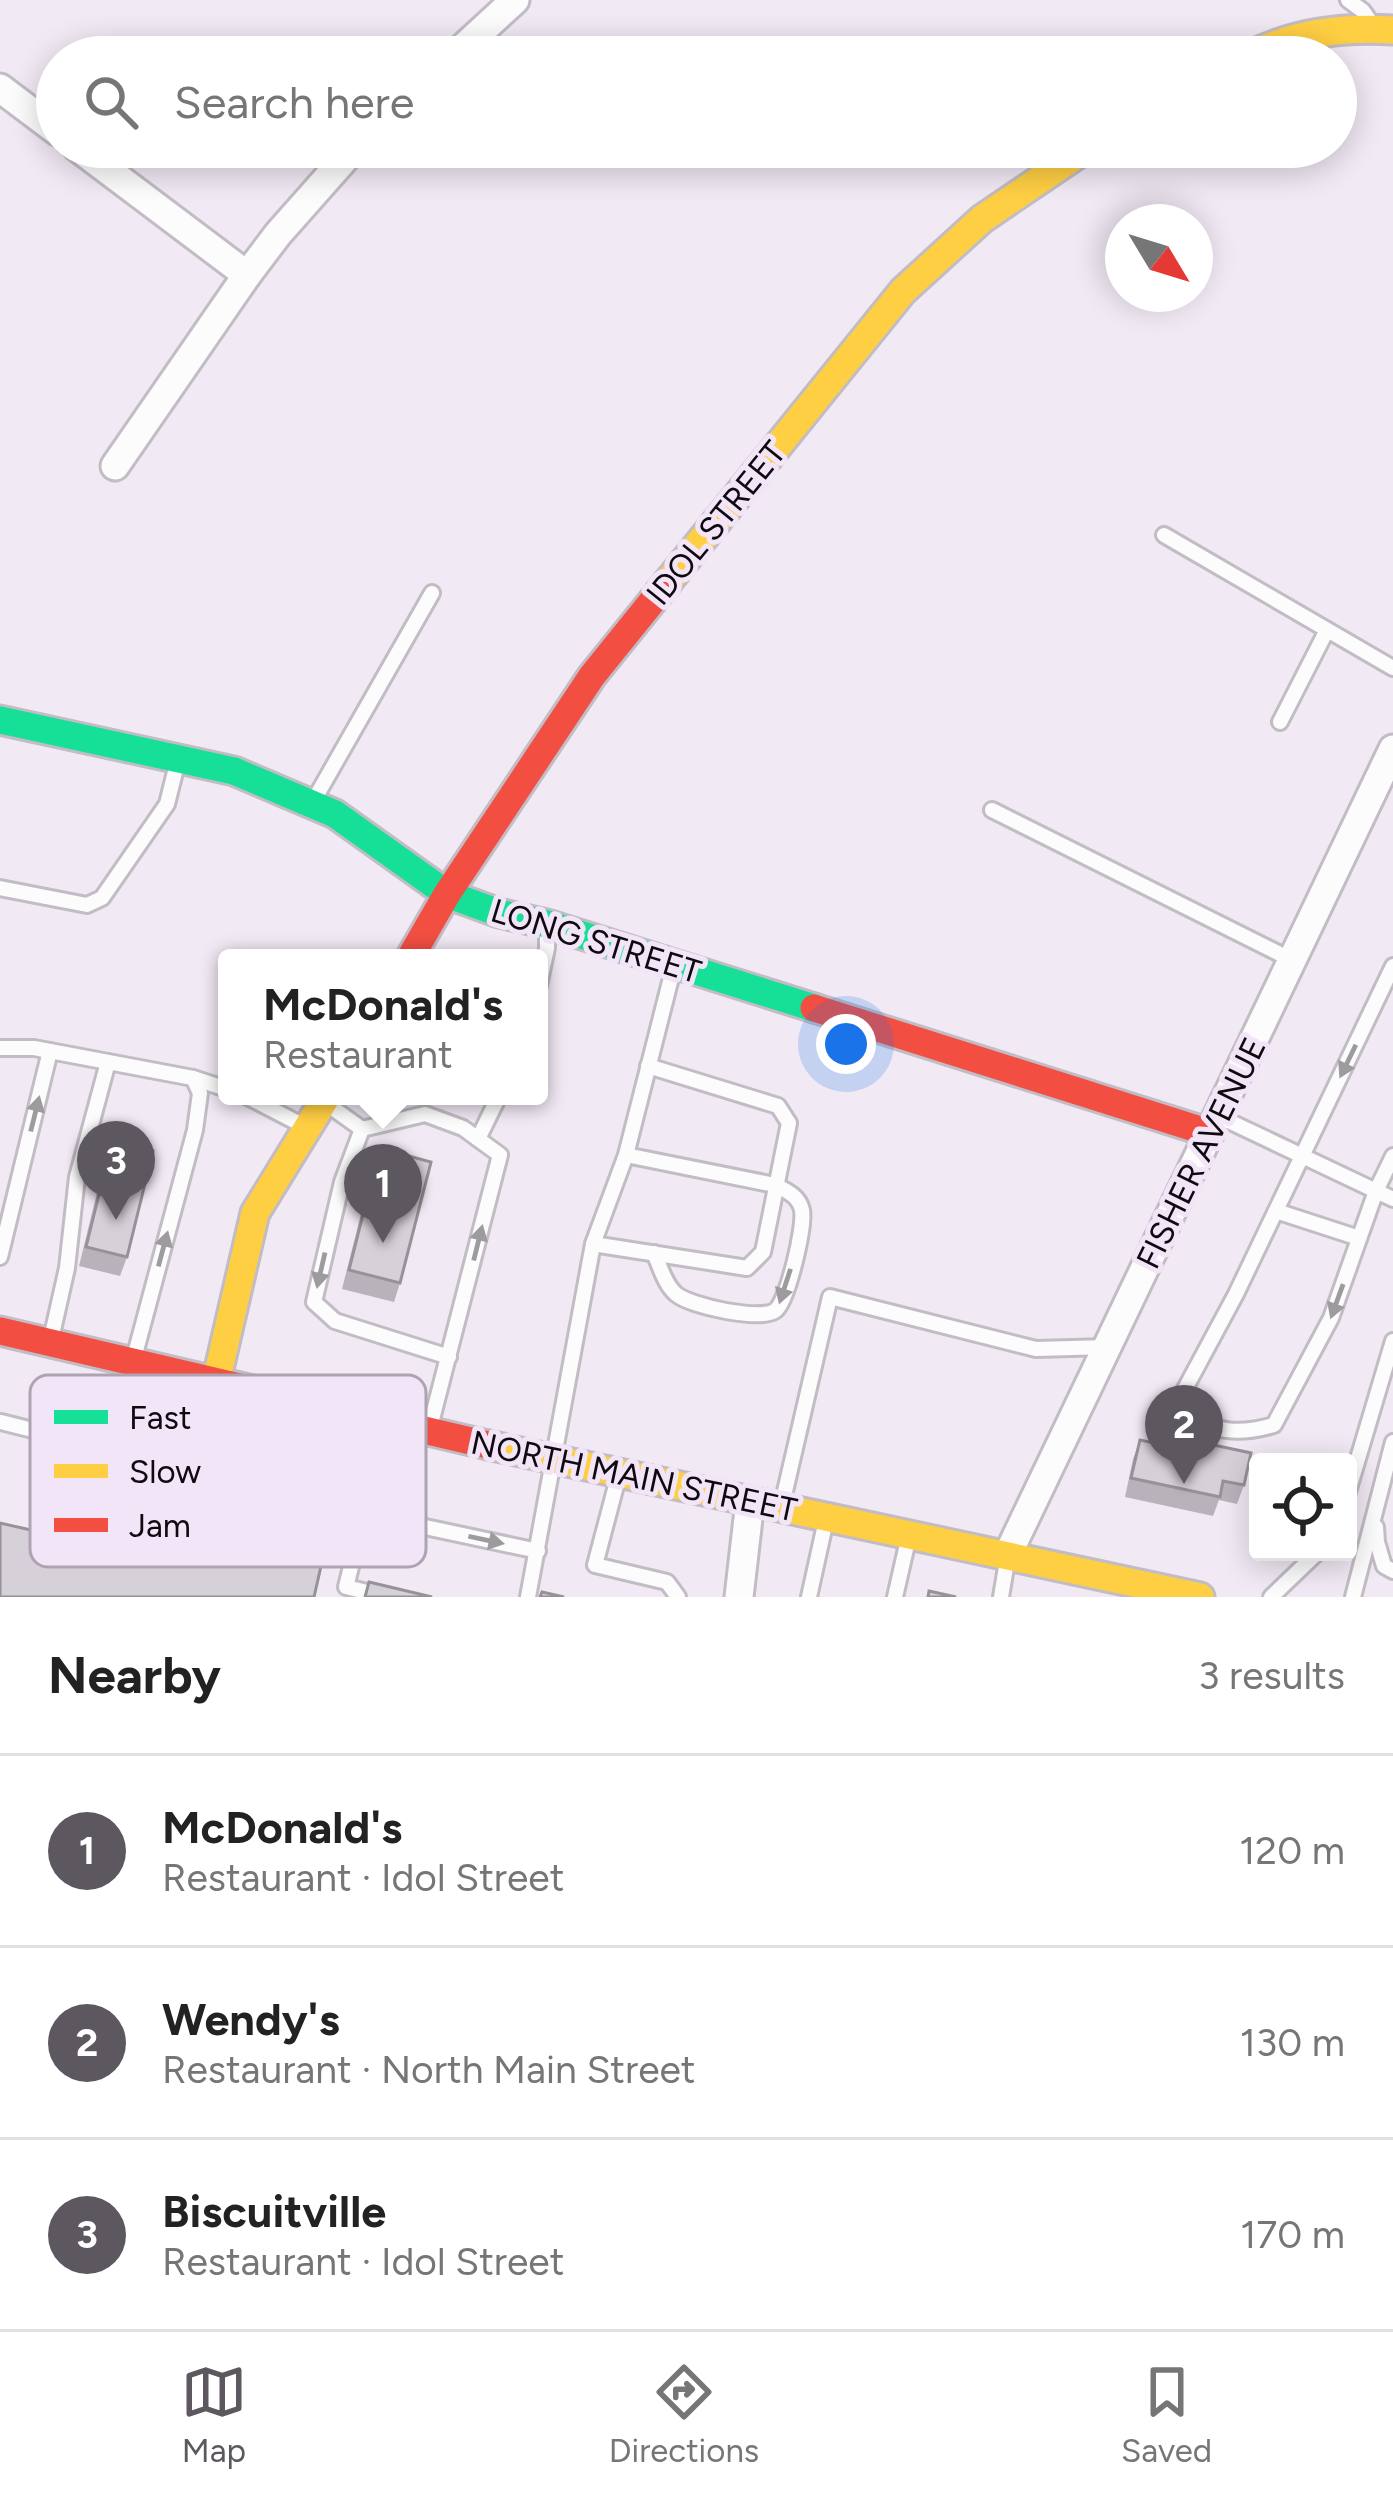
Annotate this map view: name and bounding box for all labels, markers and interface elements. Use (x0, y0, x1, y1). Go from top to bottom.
search box (36, 36, 1357, 168)
icon: search (78, 69, 144, 135)
text: Search here (174, 75, 414, 129)
north arrow (1105, 204, 1213, 312)
street label: IDOL STREET (638, 433, 794, 613)
street label: LONG STREET (486, 891, 706, 991)
popup (218, 949, 548, 1105)
text: McDonald's (263, 977, 503, 1031)
your location (816, 1014, 876, 1074)
text: Restaurant (263, 1031, 453, 1078)
street label: FISHER AVENUE (1128, 1031, 1274, 1275)
one-way arrow (1338, 1044, 1358, 1079)
one-way arrow (26, 1095, 45, 1132)
pin: 3 (77, 1121, 155, 1220)
pin: 1 (344, 1144, 422, 1243)
one-way arrow (469, 1225, 488, 1262)
one-way arrow (154, 1231, 173, 1268)
one-way arrow (311, 1252, 330, 1289)
one-way arrow (775, 1269, 794, 1305)
one-way arrow (1326, 1283, 1345, 1319)
legend (30, 1375, 426, 1567)
pin: 2 (1145, 1385, 1223, 1484)
text: Fast (129, 1398, 191, 1437)
street label: NORTH MAIN STREET (467, 1422, 801, 1530)
text: Slow (129, 1452, 201, 1491)
map controls (1249, 1453, 1357, 1561)
button: locate (1249, 1453, 1357, 1561)
text: Jam (129, 1506, 191, 1545)
one-way arrow (467, 1531, 505, 1550)
text: Nearby (48, 1645, 221, 1706)
text: 3 results (1198, 1652, 1345, 1699)
text: McDonald's (162, 1800, 402, 1854)
text: 1 (79, 1827, 95, 1874)
text: 120 m (1239, 1827, 1345, 1874)
text: Restaurant · Idol Street (162, 1854, 564, 1901)
text: Wendy's (162, 1992, 340, 2046)
text: 2 (76, 2019, 98, 2066)
text: 130 m (1240, 2019, 1345, 2066)
text: Restaurant · North Main Street (162, 2046, 696, 2093)
text: Biscuitville (162, 2184, 386, 2238)
text: 3 (76, 2211, 98, 2258)
text: 170 m (1240, 2211, 1345, 2258)
text: Restaurant · Idol Street (162, 2238, 564, 2285)
tab: Map (181, 2359, 247, 2470)
tab: Directions (609, 2359, 759, 2470)
tab: Saved (1121, 2359, 1212, 2470)

